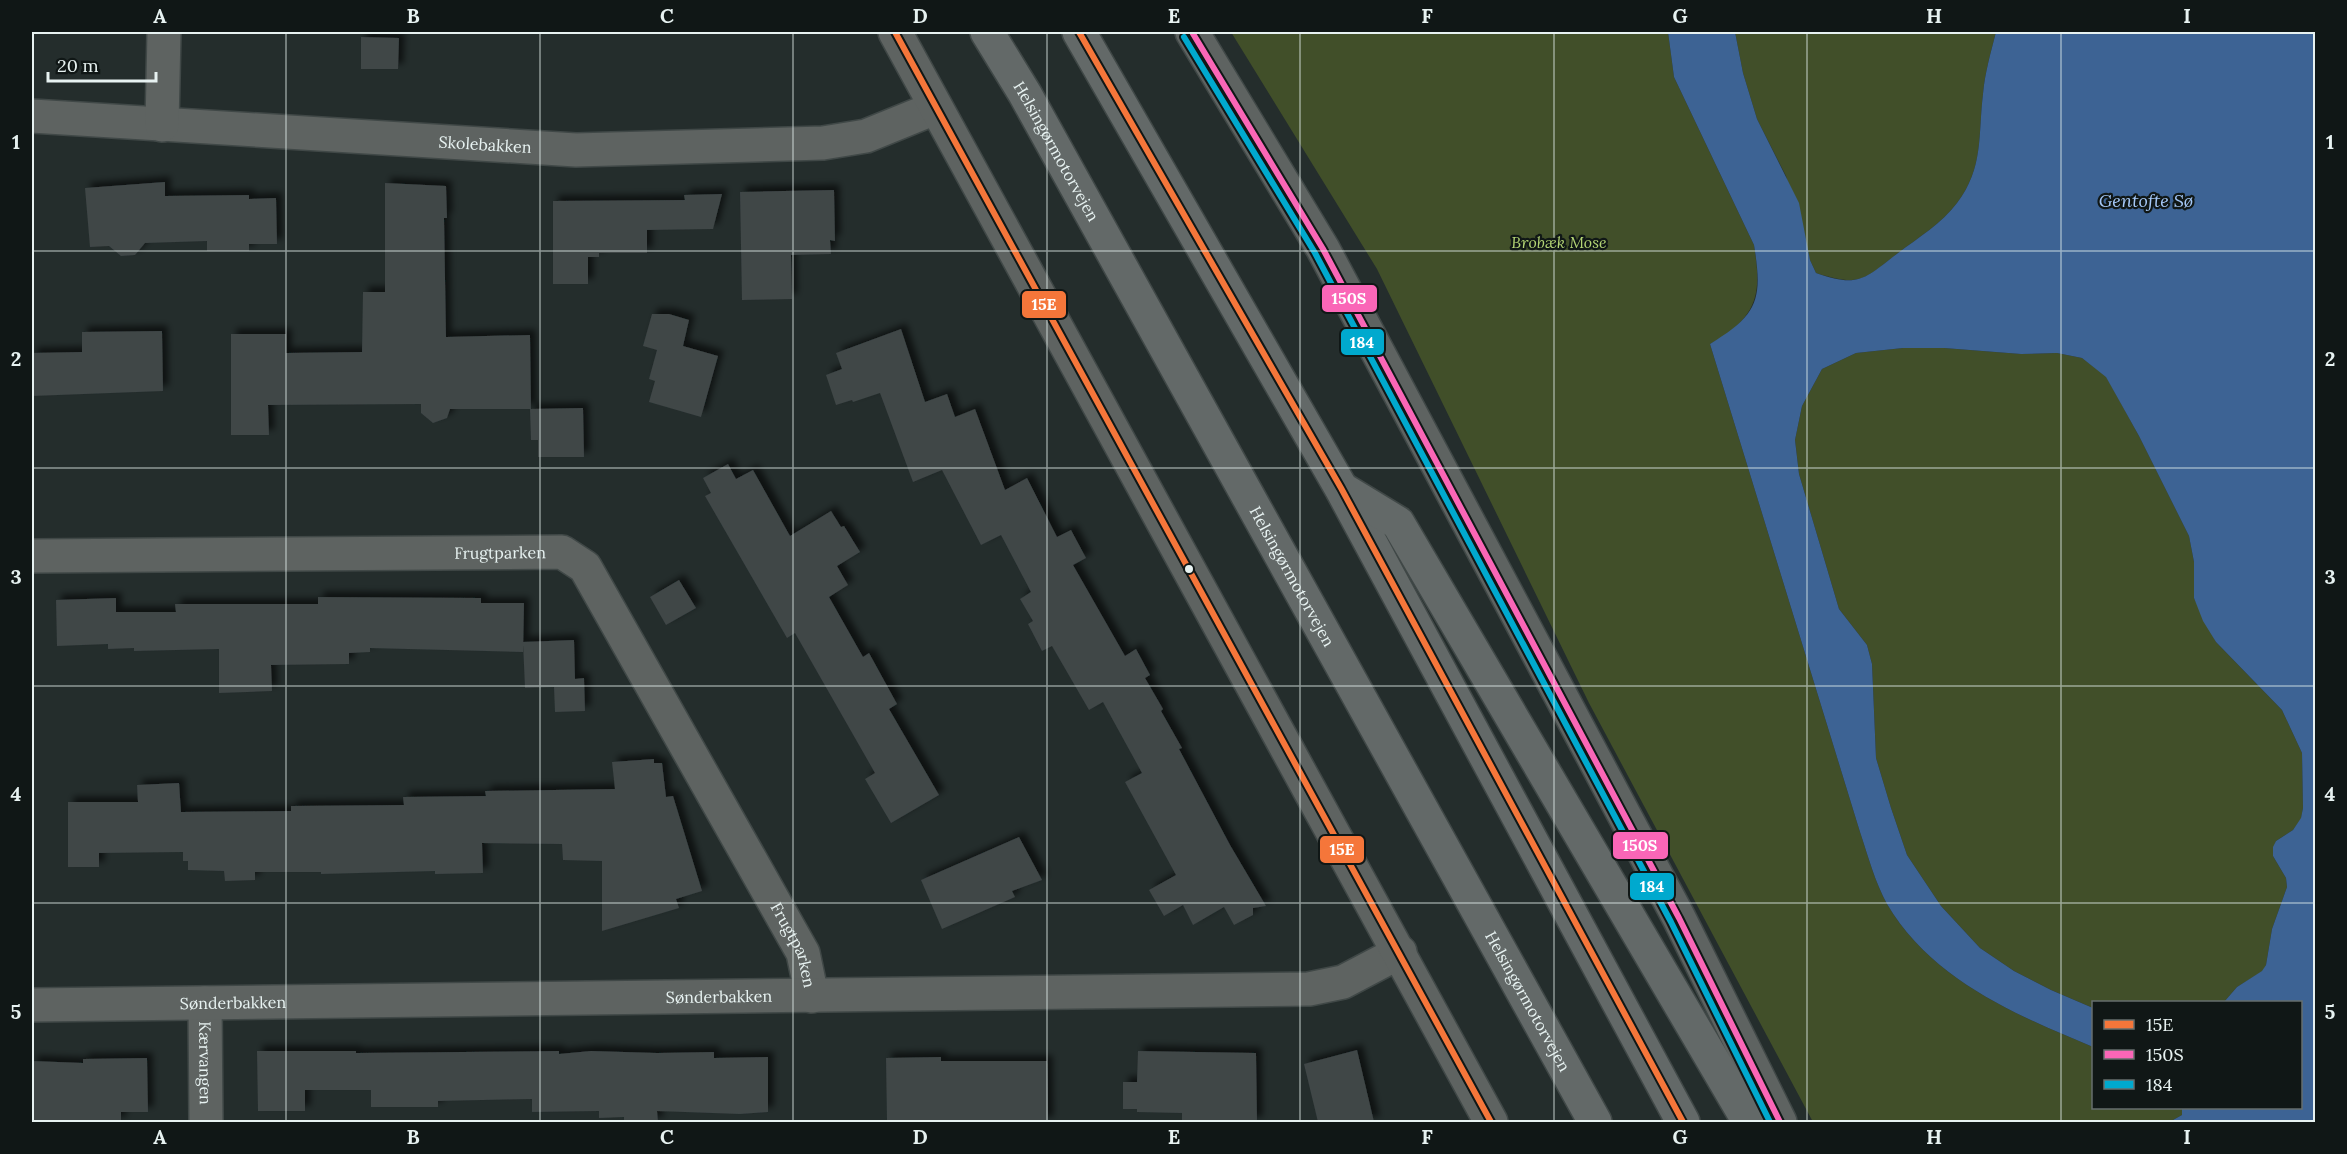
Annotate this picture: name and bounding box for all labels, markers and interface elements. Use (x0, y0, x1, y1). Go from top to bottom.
text: A (153, 3, 167, 28)
text: B (406, 3, 420, 28)
text: C (660, 3, 674, 28)
text: D (912, 3, 928, 28)
text: E (1168, 3, 1180, 28)
text: F (1421, 3, 1433, 28)
text: G (1672, 3, 1688, 28)
text: H (1926, 3, 1942, 28)
text: I (2183, 3, 2191, 28)
scale bar (48, 45, 156, 83)
text: 20 m (57, 54, 99, 77)
street label: Helsingørmotorvejen (1009, 77, 1104, 225)
text: 1 (12, 129, 20, 154)
text: 1 (2326, 129, 2334, 154)
street label: Skolebakken (438, 131, 532, 157)
water label: Gentofte Sø (2099, 189, 2193, 212)
park label: Brobæk Mose (1511, 232, 1607, 252)
line badge: 150S (1321, 284, 1378, 313)
text: 150S (1332, 288, 1367, 308)
line badge: 15E (1021, 290, 1067, 319)
text: 15E (1031, 294, 1057, 314)
line badge: 184 (1340, 328, 1385, 356)
text: 184 (1350, 332, 1374, 352)
text: 2 (11, 346, 21, 371)
text: 2 (2325, 346, 2335, 371)
street label: Helsingørmotorvejen (1245, 502, 1339, 650)
street label: Frugtparken (454, 542, 546, 563)
unlabelled marker (1183, 563, 1195, 575)
text: 3 (10, 564, 22, 589)
text: 3 (2324, 564, 2336, 589)
text: 4 (11, 781, 22, 806)
text: 4 (2325, 781, 2336, 806)
line badge: 150S (1612, 831, 1669, 860)
line badge: 15E (1319, 835, 1365, 864)
text: 150S (1623, 835, 1658, 855)
text: 15E (1329, 839, 1355, 859)
line badge: 184 (1629, 872, 1675, 901)
text: 184 (1640, 876, 1664, 896)
street label: Frugtparken (766, 899, 820, 990)
street label: Helsingørmotorvejen (1481, 927, 1575, 1075)
street label: Sønderbakken (666, 986, 773, 1007)
street label: Sønderbakken (180, 992, 287, 1013)
text: 5 (11, 999, 22, 1024)
text: 5 (2325, 999, 2336, 1024)
legend (2092, 1001, 2302, 1109)
text: 15E (2146, 1013, 2174, 1036)
street label: Kærvangen (195, 1021, 216, 1105)
text: 150S (2146, 1043, 2184, 1066)
text: 184 (2146, 1073, 2173, 1096)
text: A (153, 1124, 167, 1149)
text: B (406, 1124, 420, 1149)
text: C (660, 1124, 674, 1149)
text: D (912, 1124, 928, 1149)
text: E (1168, 1124, 1180, 1149)
text: F (1421, 1124, 1433, 1149)
text: G (1672, 1124, 1688, 1149)
text: H (1926, 1124, 1942, 1149)
text: I (2183, 1124, 2191, 1149)

